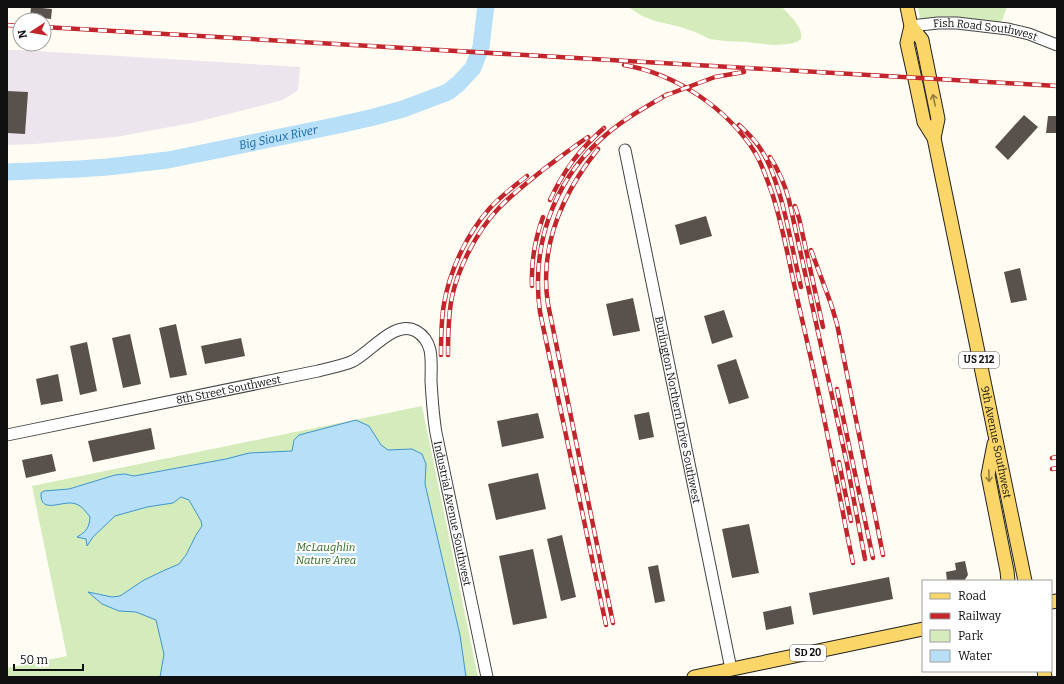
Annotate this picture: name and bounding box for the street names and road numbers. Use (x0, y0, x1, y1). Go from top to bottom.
street label: Fish Road Southwest (932, 16, 1040, 43)
street label: Burlington Northern Drive Southwest (653, 315, 704, 504)
road number: US 212 (959, 352, 999, 368)
street label: 8th Street Southwest (175, 372, 282, 407)
street label: 9th Avenue Southwest (979, 385, 1014, 499)
street label: Industrial Avenue Southwest (431, 440, 474, 587)
road number: SD 20 (790, 645, 826, 661)

